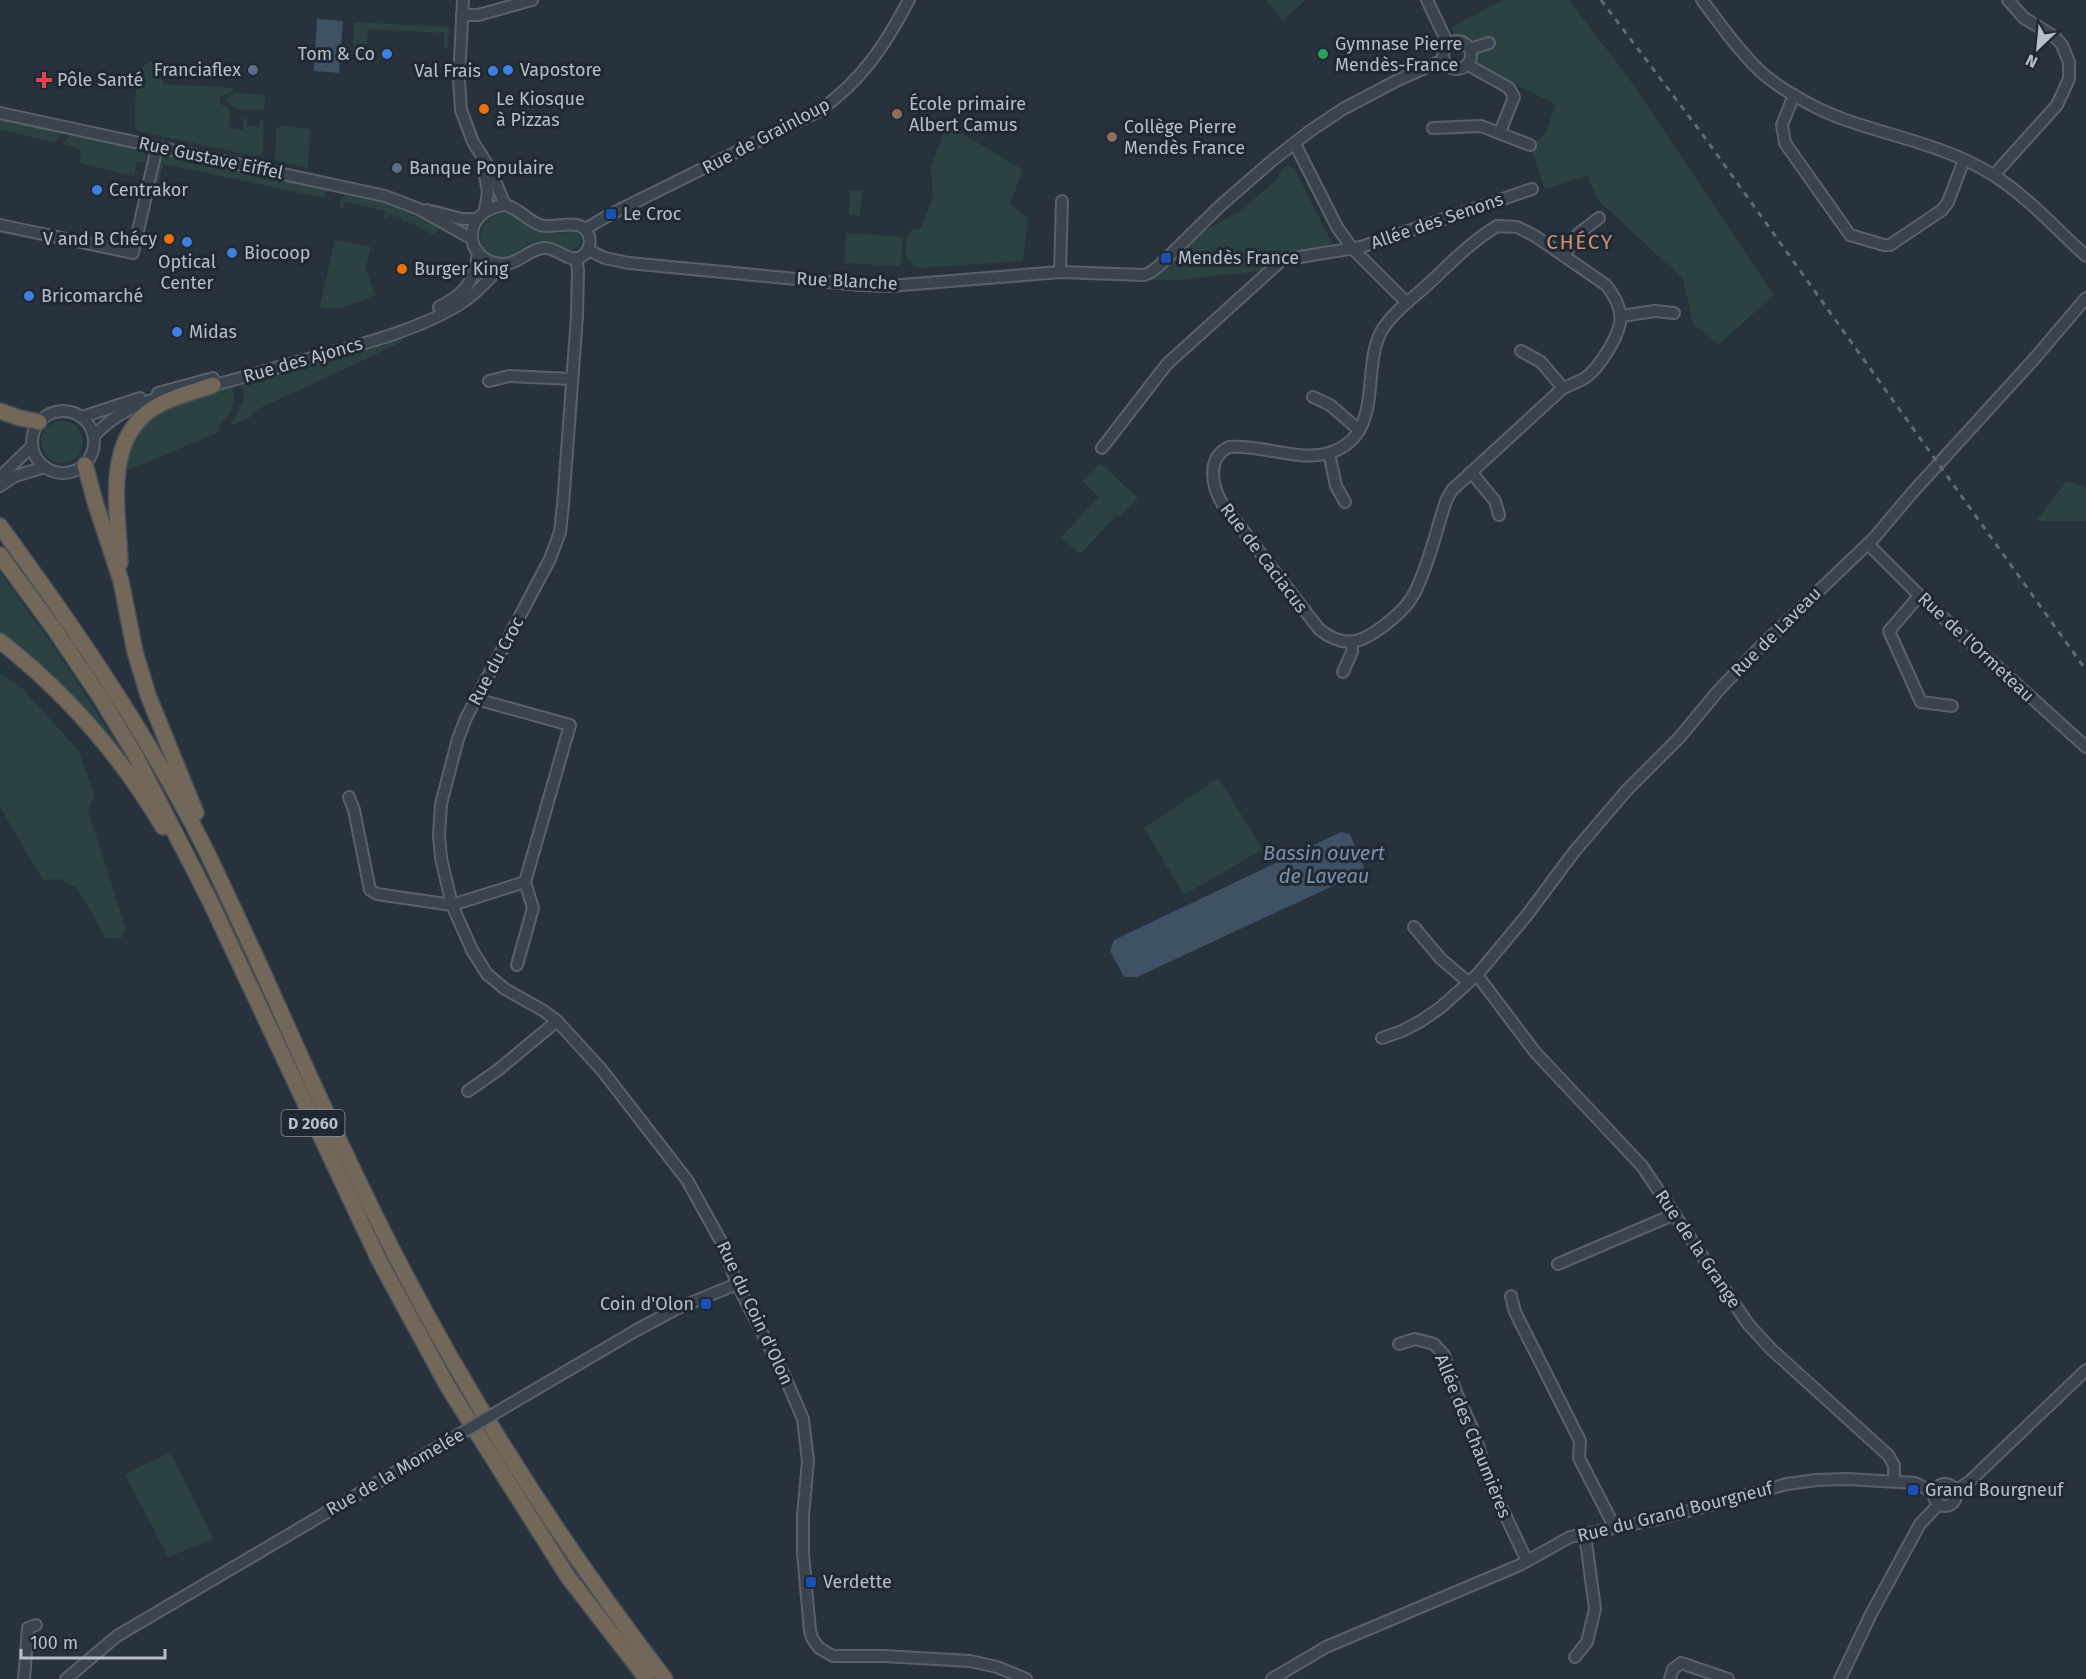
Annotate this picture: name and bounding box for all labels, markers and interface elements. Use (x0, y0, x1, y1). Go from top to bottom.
north arrow (2008, 18, 2068, 78)
place label: Gymnase Pierre Mendès-France (1335, 33, 1462, 76)
place label: Tom & Co (298, 43, 375, 65)
marker: Tom & Co (380, 47, 394, 61)
marker: Gymnase Pierre Mendès-France (1316, 47, 1330, 61)
text: N (2023, 50, 2041, 72)
place label: Franciaflex (154, 59, 241, 81)
place label: Vapostore (520, 59, 602, 81)
place label: Val Frais (414, 60, 481, 82)
marker: Franciaflex (246, 63, 260, 77)
marker: Vapostore (501, 63, 515, 77)
marker: Val Frais (486, 64, 500, 78)
place label: Pôle Santé (57, 69, 143, 91)
marker: Pôle Santé (35, 71, 53, 89)
place label: Le Kiosque à Pizzas (496, 88, 585, 131)
place label: École primaire Albert Camus (909, 92, 1026, 136)
street label: Rue de Grainloup (698, 93, 834, 179)
marker: Le Kiosque à Pizzas (477, 102, 491, 116)
marker: École primaire Albert Camus (890, 107, 904, 121)
place label: Collège Pierre Mendès France (1124, 116, 1245, 159)
marker: Collège Pierre Mendès France (1105, 130, 1119, 144)
street label: Rue Gustave Eiffel (137, 132, 285, 184)
place label: Banque Populaire (409, 157, 554, 179)
marker: Banque Populaire (390, 161, 404, 175)
place label: Centrakor (109, 179, 188, 201)
marker: Centrakor (90, 183, 104, 197)
street label: Allée des Senons (1368, 188, 1506, 254)
place label: Le Croc (623, 203, 682, 225)
marker: Le Croc (604, 207, 618, 221)
place label: V and B Chécy (43, 228, 157, 250)
district label: CHÉCY (1546, 229, 1614, 255)
marker: V and B Chécy (162, 232, 176, 246)
marker: Optical Center (180, 235, 194, 249)
place label: Biocoop (244, 242, 311, 264)
marker: Biocoop (225, 246, 239, 260)
place label: Mendès France (1178, 247, 1299, 269)
place label: Optical Center (158, 251, 216, 294)
marker: Mendès France (1159, 251, 1173, 265)
place label: Burger King (414, 258, 509, 280)
marker: Burger King (395, 262, 409, 276)
street label: Rue Blanche (796, 267, 898, 295)
place label: Bricomarché (41, 285, 143, 307)
marker: Bricomarché (22, 289, 36, 303)
place label: Midas (189, 321, 237, 343)
marker: Midas (170, 325, 184, 339)
street label: Rue des Ajoncs (241, 332, 365, 388)
street label: Rue de Caciacus (1216, 499, 1312, 617)
street label: Rue de Laveau (1726, 582, 1826, 682)
street label: Rue de l'Ormeteau (1913, 587, 2039, 707)
street label: Rue du Croc (463, 613, 529, 709)
water label: Bassin ouvert de Laveau (1263, 841, 1386, 888)
road number: D 2060 (282, 1110, 344, 1136)
street label: Rue de la Grange (1650, 1186, 1746, 1312)
street label: Rue du Coin d'Olon (712, 1238, 798, 1388)
place label: Coin d'Olon (600, 1293, 694, 1315)
marker: Coin d'Olon (699, 1297, 713, 1311)
street label: Allée des Chaumières (1430, 1351, 1516, 1521)
street label: Rue de la Momelée (322, 1424, 468, 1520)
street label: Rue du Grand Bourgneuf (1575, 1477, 1777, 1547)
place label: Grand Bourgneuf (1925, 1479, 2065, 1501)
marker: Grand Bourgneuf (1906, 1483, 1920, 1497)
place label: Verdette (823, 1571, 892, 1593)
marker: Verdette (804, 1575, 818, 1589)
scale bar (21, 1622, 165, 1660)
text: 100 m (30, 1632, 78, 1654)

